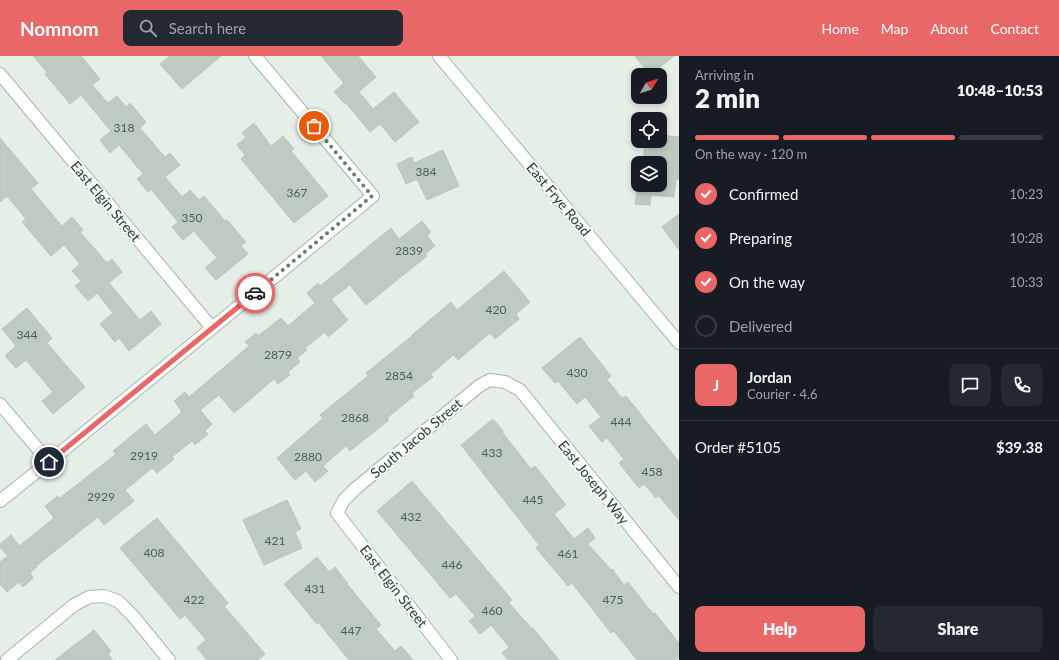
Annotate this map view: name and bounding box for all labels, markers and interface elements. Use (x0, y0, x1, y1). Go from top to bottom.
search box (123, 10, 403, 46)
text: Nomnom (20, 17, 99, 40)
icon: search (137, 17, 159, 39)
text: Search here (169, 19, 246, 37)
text: Home (821, 20, 859, 37)
text: Map (881, 20, 908, 37)
text: About (930, 20, 968, 37)
text: Contact (990, 20, 1039, 37)
text: Arriving in (695, 67, 754, 83)
north arrow (631, 68, 667, 104)
map controls (631, 68, 667, 192)
text: 10:48–10:53 (957, 81, 1043, 99)
text: 2 min (695, 82, 760, 114)
pin (297, 109, 331, 143)
button: locate (631, 112, 667, 148)
icon: bag (303, 115, 325, 137)
house number: 318 (114, 120, 134, 135)
text: On the way · 120 m (695, 146, 807, 162)
button: layers (631, 156, 667, 192)
street label: East Elgin Street (67, 157, 145, 245)
street label: East Frye Road (523, 159, 595, 239)
house number: 384 (416, 164, 436, 179)
icon: check (695, 183, 717, 205)
house number: 367 (287, 185, 307, 200)
text: Confirmed (729, 185, 798, 203)
text: 10:23 (1010, 186, 1043, 202)
house number: 350 (182, 210, 202, 225)
icon: check (695, 227, 717, 249)
text: Preparing (729, 229, 792, 247)
text: 10:28 (1010, 230, 1043, 246)
house number: 2839 (395, 243, 423, 258)
icon: check (695, 271, 717, 293)
courier (235, 273, 275, 313)
text: On the way (729, 273, 805, 291)
text: 10:33 (1010, 274, 1043, 290)
icon: car (244, 282, 266, 304)
house number: 420 (486, 302, 506, 317)
text: Delivered (729, 317, 792, 335)
house number: 344 (17, 327, 37, 342)
house number: 2879 (264, 347, 292, 362)
button: chat (949, 364, 991, 406)
button: phone (1001, 364, 1043, 406)
house number: 430 (567, 365, 587, 380)
house number: 2854 (385, 368, 413, 383)
text: Jordan (747, 368, 792, 386)
text: J (713, 376, 719, 394)
text: Courier · 4.6 (747, 386, 818, 402)
street label: South Jacob Street (367, 395, 465, 481)
house number: 2868 (341, 410, 369, 425)
house number: 444 (611, 414, 631, 429)
street label: East Joseph Way (555, 437, 634, 528)
text: Order #5105 (695, 438, 781, 456)
text: $39.38 (996, 438, 1043, 456)
pin (32, 445, 66, 479)
house number: 433 (482, 445, 502, 460)
house number: 2919 (130, 448, 158, 463)
house number: 2880 (294, 449, 322, 464)
icon: home (38, 451, 60, 473)
house number: 458 (642, 464, 662, 479)
house number: 2929 (87, 489, 115, 504)
house number: 445 (523, 492, 543, 507)
house number: 432 (401, 509, 421, 524)
house number: 421 (265, 533, 285, 548)
street label: East Elgin Street (357, 541, 431, 631)
house number: 408 (144, 545, 164, 560)
house number: 461 (558, 546, 578, 561)
house number: 446 (442, 557, 462, 572)
house number: 431 (305, 581, 325, 596)
house number: 422 (184, 592, 204, 607)
house number: 475 (603, 592, 623, 607)
house number: 460 (482, 603, 502, 618)
button: Help (695, 606, 865, 652)
button: Share (873, 606, 1043, 652)
house number: 447 (341, 623, 361, 638)

